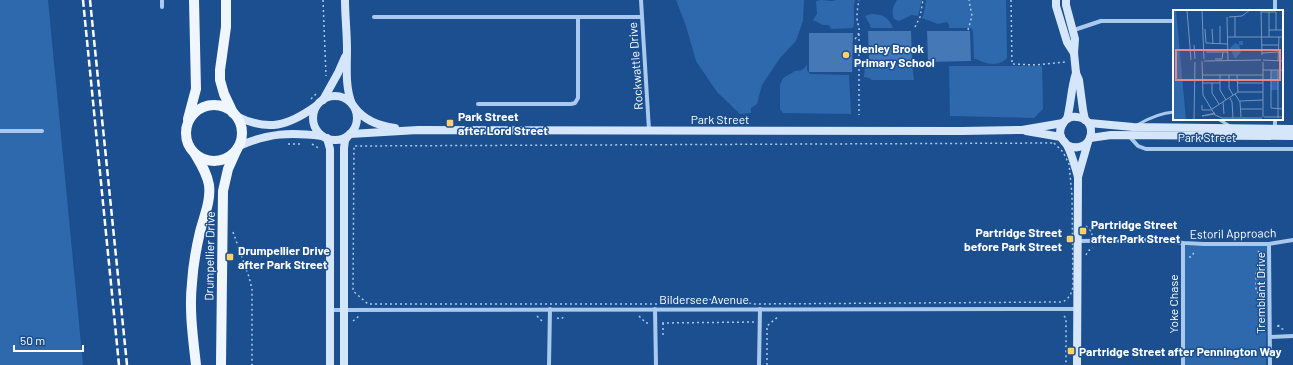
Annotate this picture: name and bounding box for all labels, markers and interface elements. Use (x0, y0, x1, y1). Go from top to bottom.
inset map (1173, 10, 1283, 120)
street label: Rockwattle Drive (625, 22, 645, 110)
place label: Henley Brook Primary School (854, 41, 935, 69)
marker: Henley Brook Primary School (841, 50, 851, 60)
place label: Park Street after Lord Street (458, 109, 548, 137)
street label: Park Street (691, 112, 749, 126)
marker: Park Street after Lord Street (445, 118, 455, 128)
street label: Park Street (1178, 130, 1236, 144)
street label: Drumpellier Drive (201, 211, 217, 301)
place label: Partridge Street after Park Street (1091, 217, 1181, 245)
place label: Partridge Street before Park Street (964, 225, 1062, 253)
street label: Estoril Approach (1190, 225, 1276, 241)
marker: Partridge Street after Park Street (1078, 226, 1088, 236)
marker: Partridge Street before Park Street (1065, 234, 1075, 244)
place label: Drumpellier Drive after Park Street (238, 243, 330, 271)
marker: Drumpellier Drive after Park Street (225, 252, 235, 262)
street label: Tremblant Drive (1253, 252, 1267, 334)
street label: Yoke Chase (1166, 274, 1180, 334)
street label: Bildersee Avenue (659, 292, 749, 306)
scale bar (14, 327, 83, 353)
text: 50 m (20, 333, 45, 347)
place label: Partridge Street after Pennington Way (1079, 344, 1282, 358)
marker: Partridge Street after Pennington Way (1066, 346, 1076, 356)

